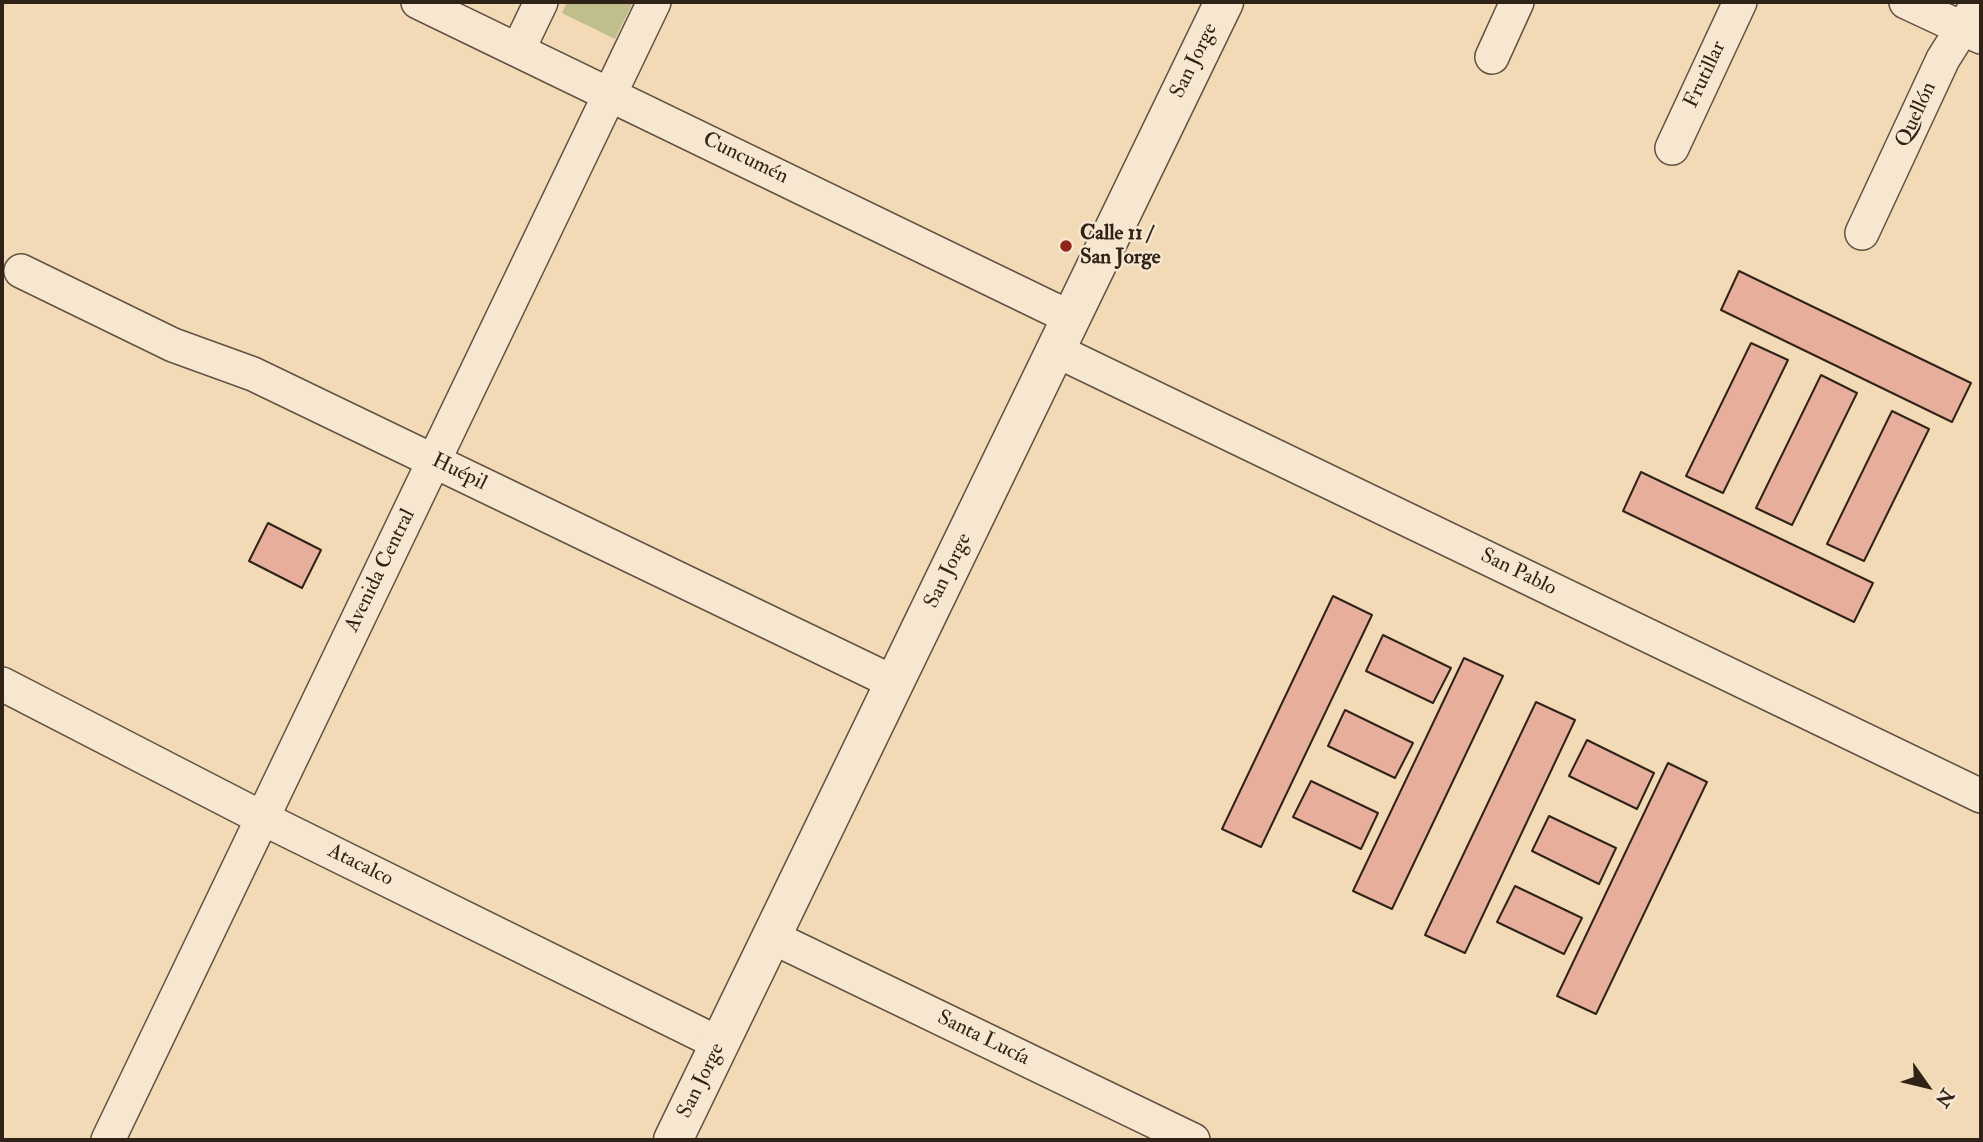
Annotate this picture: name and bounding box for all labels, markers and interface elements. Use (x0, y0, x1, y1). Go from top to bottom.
street label: San Jorge (1166, 19, 1224, 103)
street label: Frutillar (1680, 38, 1732, 112)
street label: Quellón (1891, 78, 1943, 152)
street label: Cuncumén (698, 128, 792, 190)
place label: Calle 11 / San Jorge (1080, 221, 1161, 271)
marker: Calle 11 / San Jorge (1058, 238, 1074, 254)
street label: Huépil (427, 449, 491, 497)
street label: Avenida Central (340, 505, 422, 637)
street label: San Jorge (920, 529, 978, 613)
street label: San Pablo (1476, 544, 1560, 602)
street label: Atacalco (323, 839, 397, 893)
street label: Santa Lucía (933, 1006, 1033, 1072)
street label: San Jorge (673, 1039, 731, 1123)
north arrow (1892, 1051, 1962, 1121)
text: N (1930, 1084, 1959, 1112)

